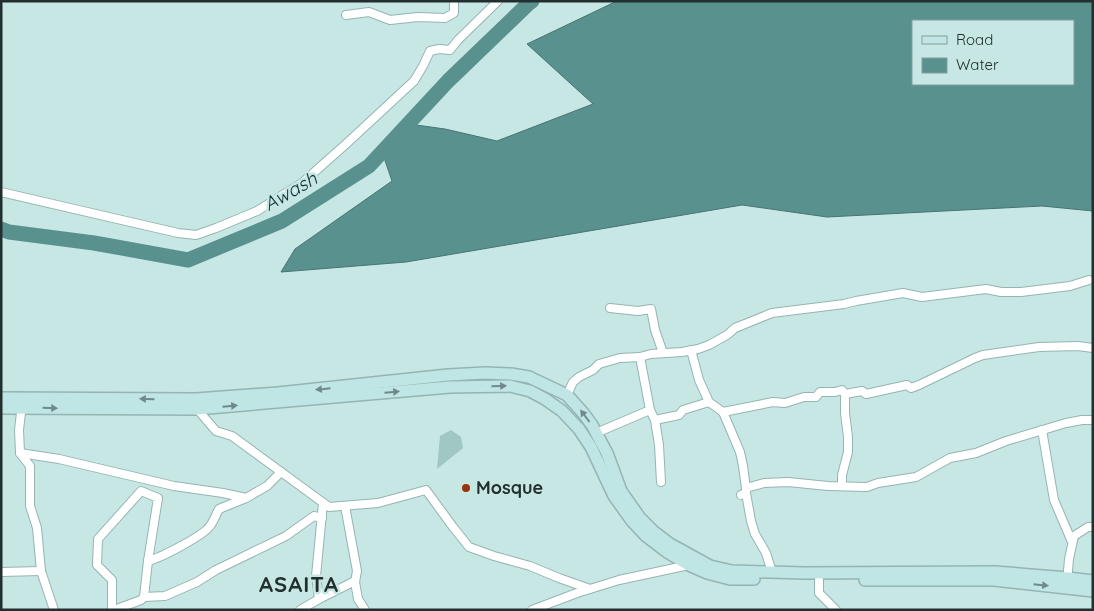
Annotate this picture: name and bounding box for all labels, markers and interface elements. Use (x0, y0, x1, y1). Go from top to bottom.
legend (912, 20, 1074, 85)
text: Road (956, 30, 993, 49)
text: Water (956, 55, 999, 74)
water label: Awash (259, 166, 322, 216)
one-way arrow (491, 382, 507, 390)
one-way arrow (315, 385, 331, 393)
one-way arrow (384, 388, 400, 396)
one-way arrow (139, 395, 155, 403)
one-way arrow (222, 402, 238, 410)
one-way arrow (42, 404, 58, 412)
one-way arrow (579, 410, 590, 423)
place label: Mosque (476, 476, 543, 499)
marker: Mosque (460, 482, 472, 494)
district label: ASAITA (259, 570, 339, 598)
one-way arrow (1033, 581, 1049, 589)

